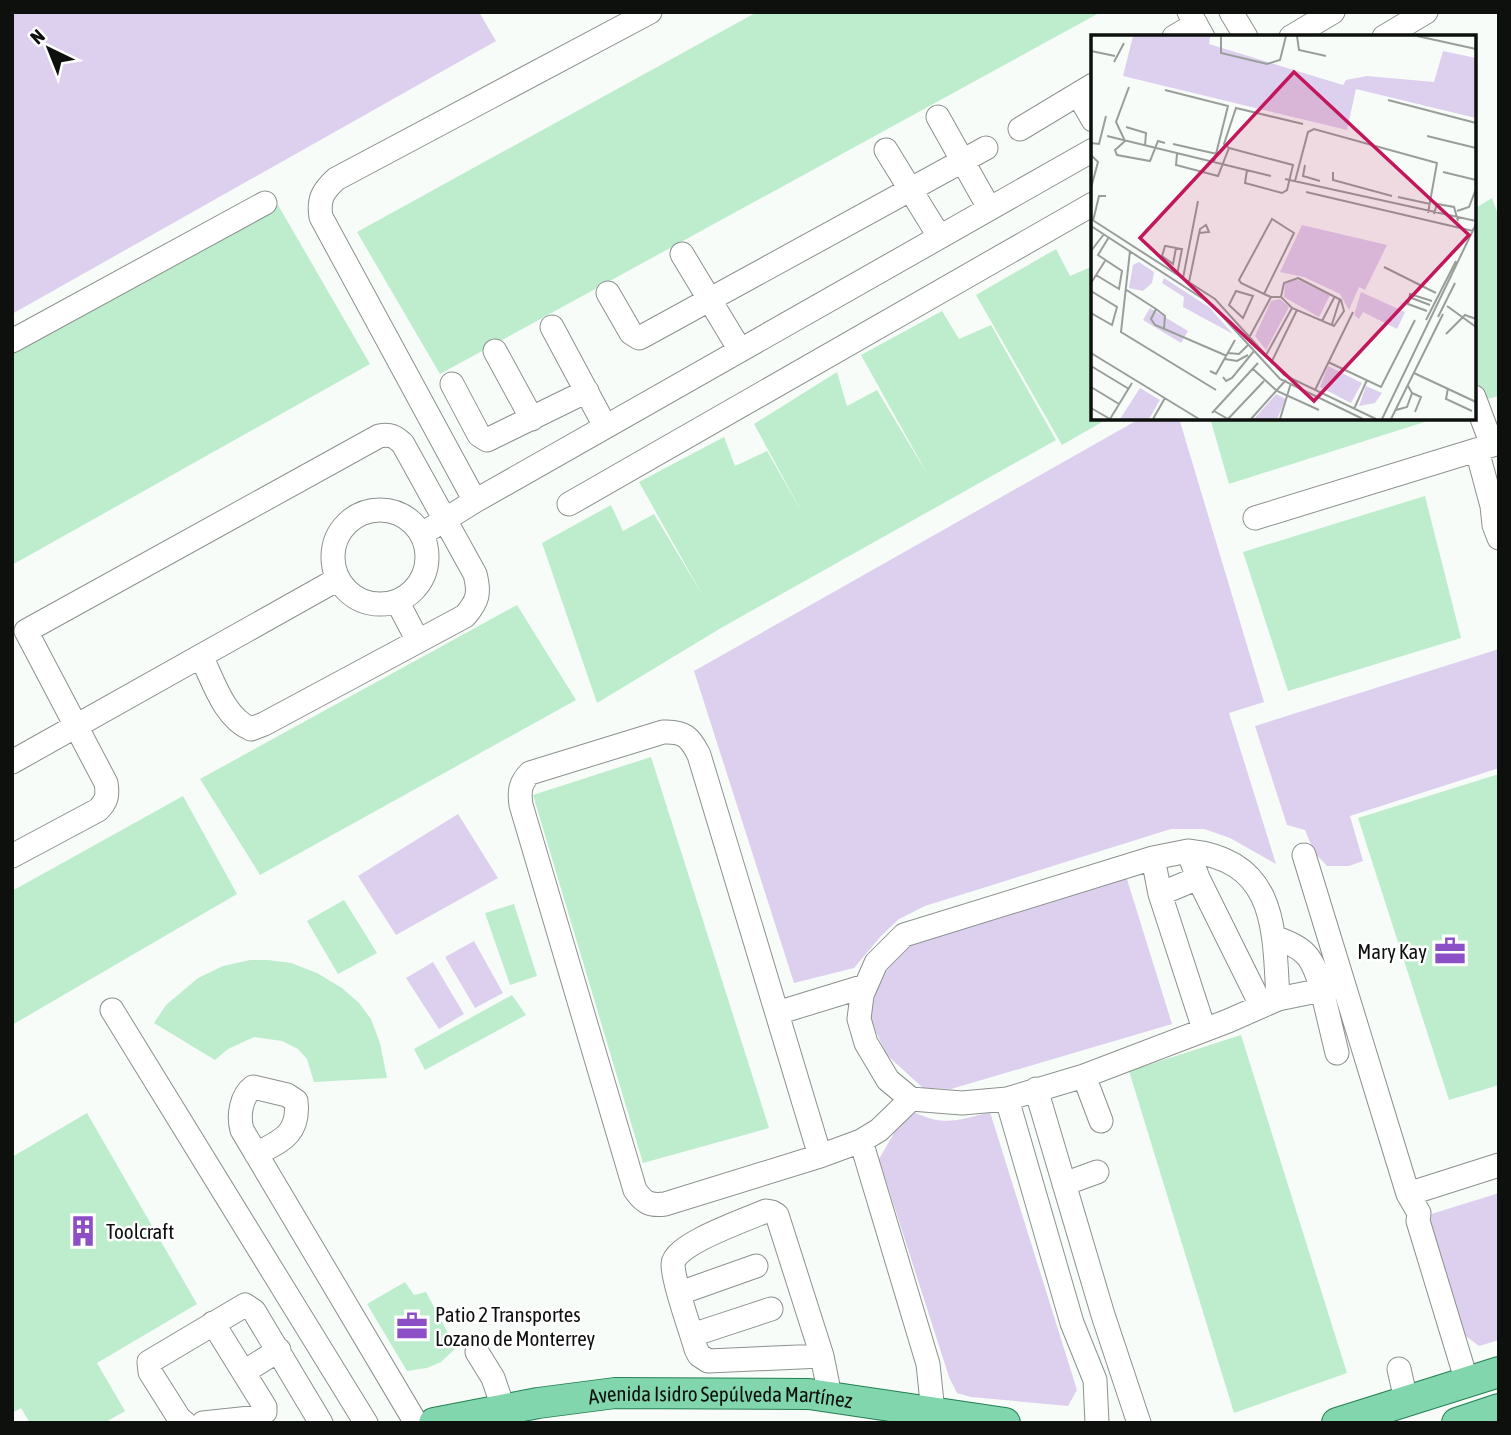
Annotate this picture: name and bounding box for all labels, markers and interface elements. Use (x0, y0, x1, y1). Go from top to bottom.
north arrow (14, 14, 84, 84)
text: N (26, 25, 49, 48)
inset map (1091, 35, 1476, 420)
office icon: Mary Kay (1433, 934, 1467, 968)
place label: Mary Kay (1357, 939, 1427, 963)
building icon: Toolcraft (66, 1214, 100, 1248)
place label: Toolcraft (106, 1219, 174, 1243)
place label: Patio 2 Transportes Lozano de Monterrey (435, 1302, 596, 1350)
office icon: Patio 2 Transportes Lozano de Monterrey (395, 1309, 429, 1343)
street label: Avenida Isidro Sepúlveda Martínez (587, 1381, 855, 1412)

